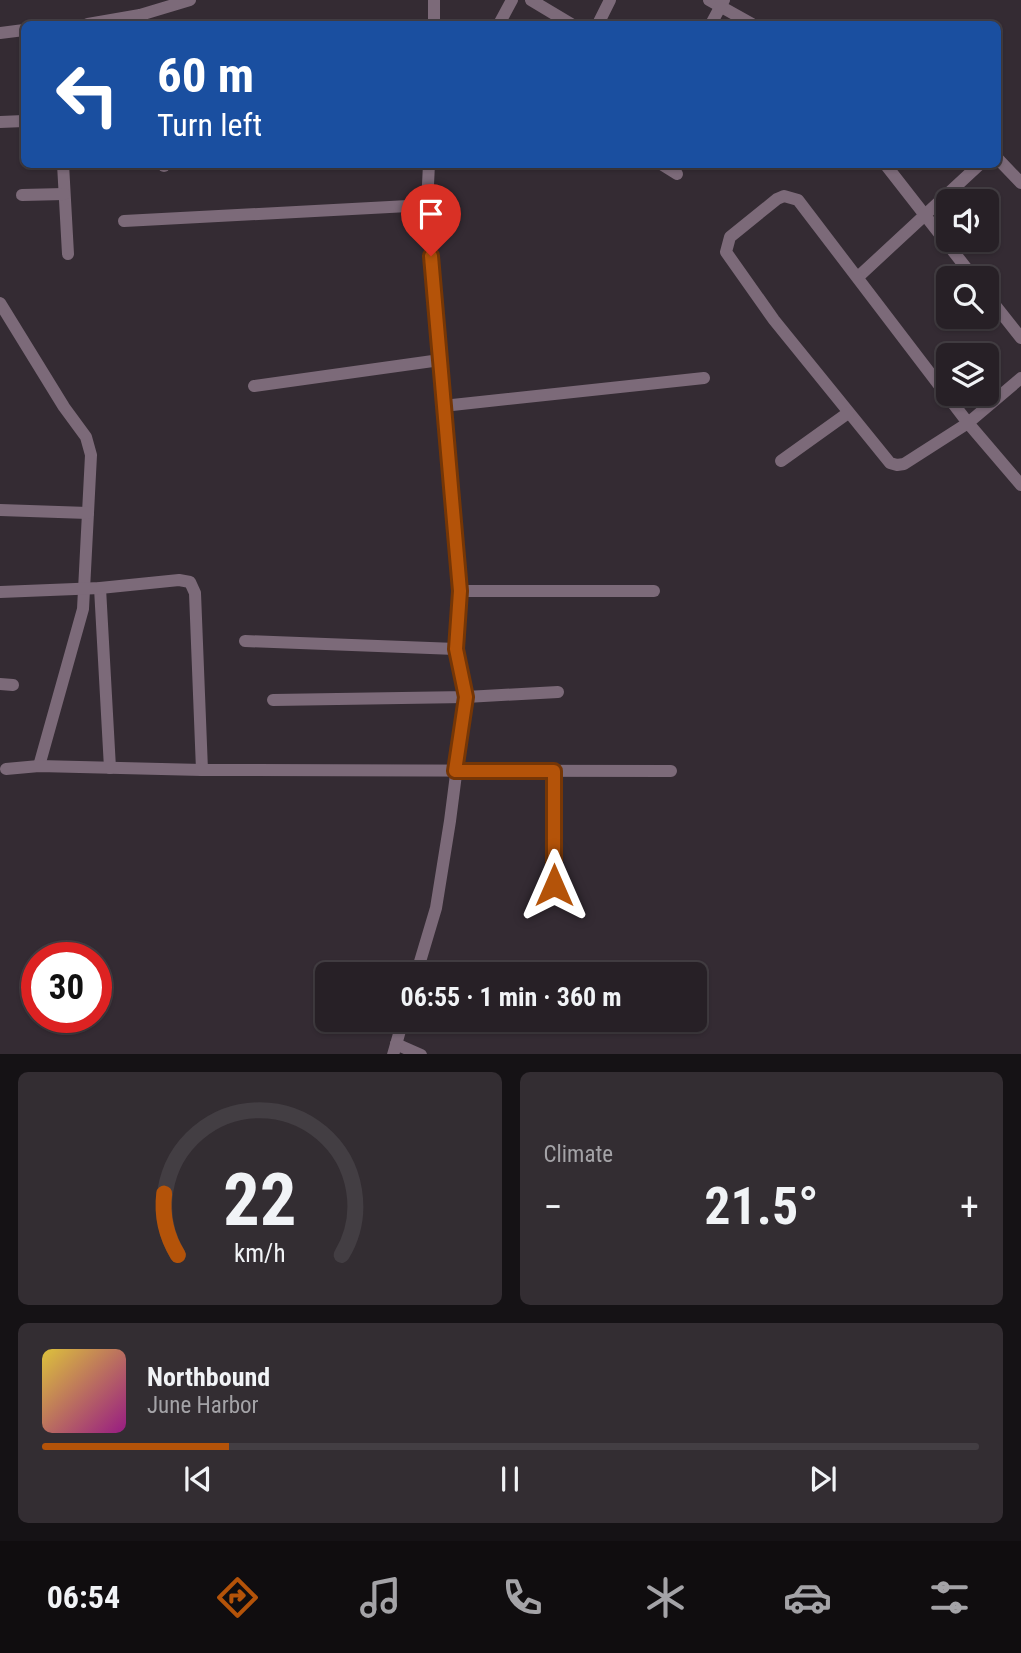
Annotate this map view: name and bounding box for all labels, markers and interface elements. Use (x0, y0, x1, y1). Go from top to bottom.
text: 60 m (157, 47, 254, 104)
icon: left (42, 49, 133, 140)
text: Turn left (157, 106, 262, 144)
pin (401, 184, 461, 256)
map controls (936, 189, 999, 406)
button: sound (936, 189, 999, 252)
icon: arrive (412, 195, 450, 233)
button: search (936, 266, 999, 329)
button: layers (936, 343, 999, 406)
position arrow (517, 848, 591, 922)
speed limit sign: 30 (21, 942, 112, 1033)
text: 06:55 · 1 min · 360 m (401, 982, 621, 1012)
text: Climate (544, 1141, 613, 1168)
text: 22 (223, 1157, 297, 1243)
text: 21.5° (704, 1176, 818, 1237)
text: − (544, 1185, 563, 1229)
text: + (960, 1185, 979, 1229)
text: km/h (234, 1238, 285, 1267)
text: Northbound (147, 1362, 270, 1392)
text: June Harbor (147, 1392, 259, 1419)
icon: previous (179, 1460, 217, 1498)
icon: pause (491, 1460, 529, 1498)
icon: next (804, 1460, 842, 1498)
icon: directions (213, 1573, 262, 1622)
icon: music (356, 1573, 405, 1622)
icon: phone (498, 1573, 547, 1622)
icon: climate (641, 1573, 690, 1622)
icon: car (783, 1573, 832, 1622)
icon: filters (925, 1573, 974, 1622)
text: 06:54 (47, 1578, 120, 1616)

